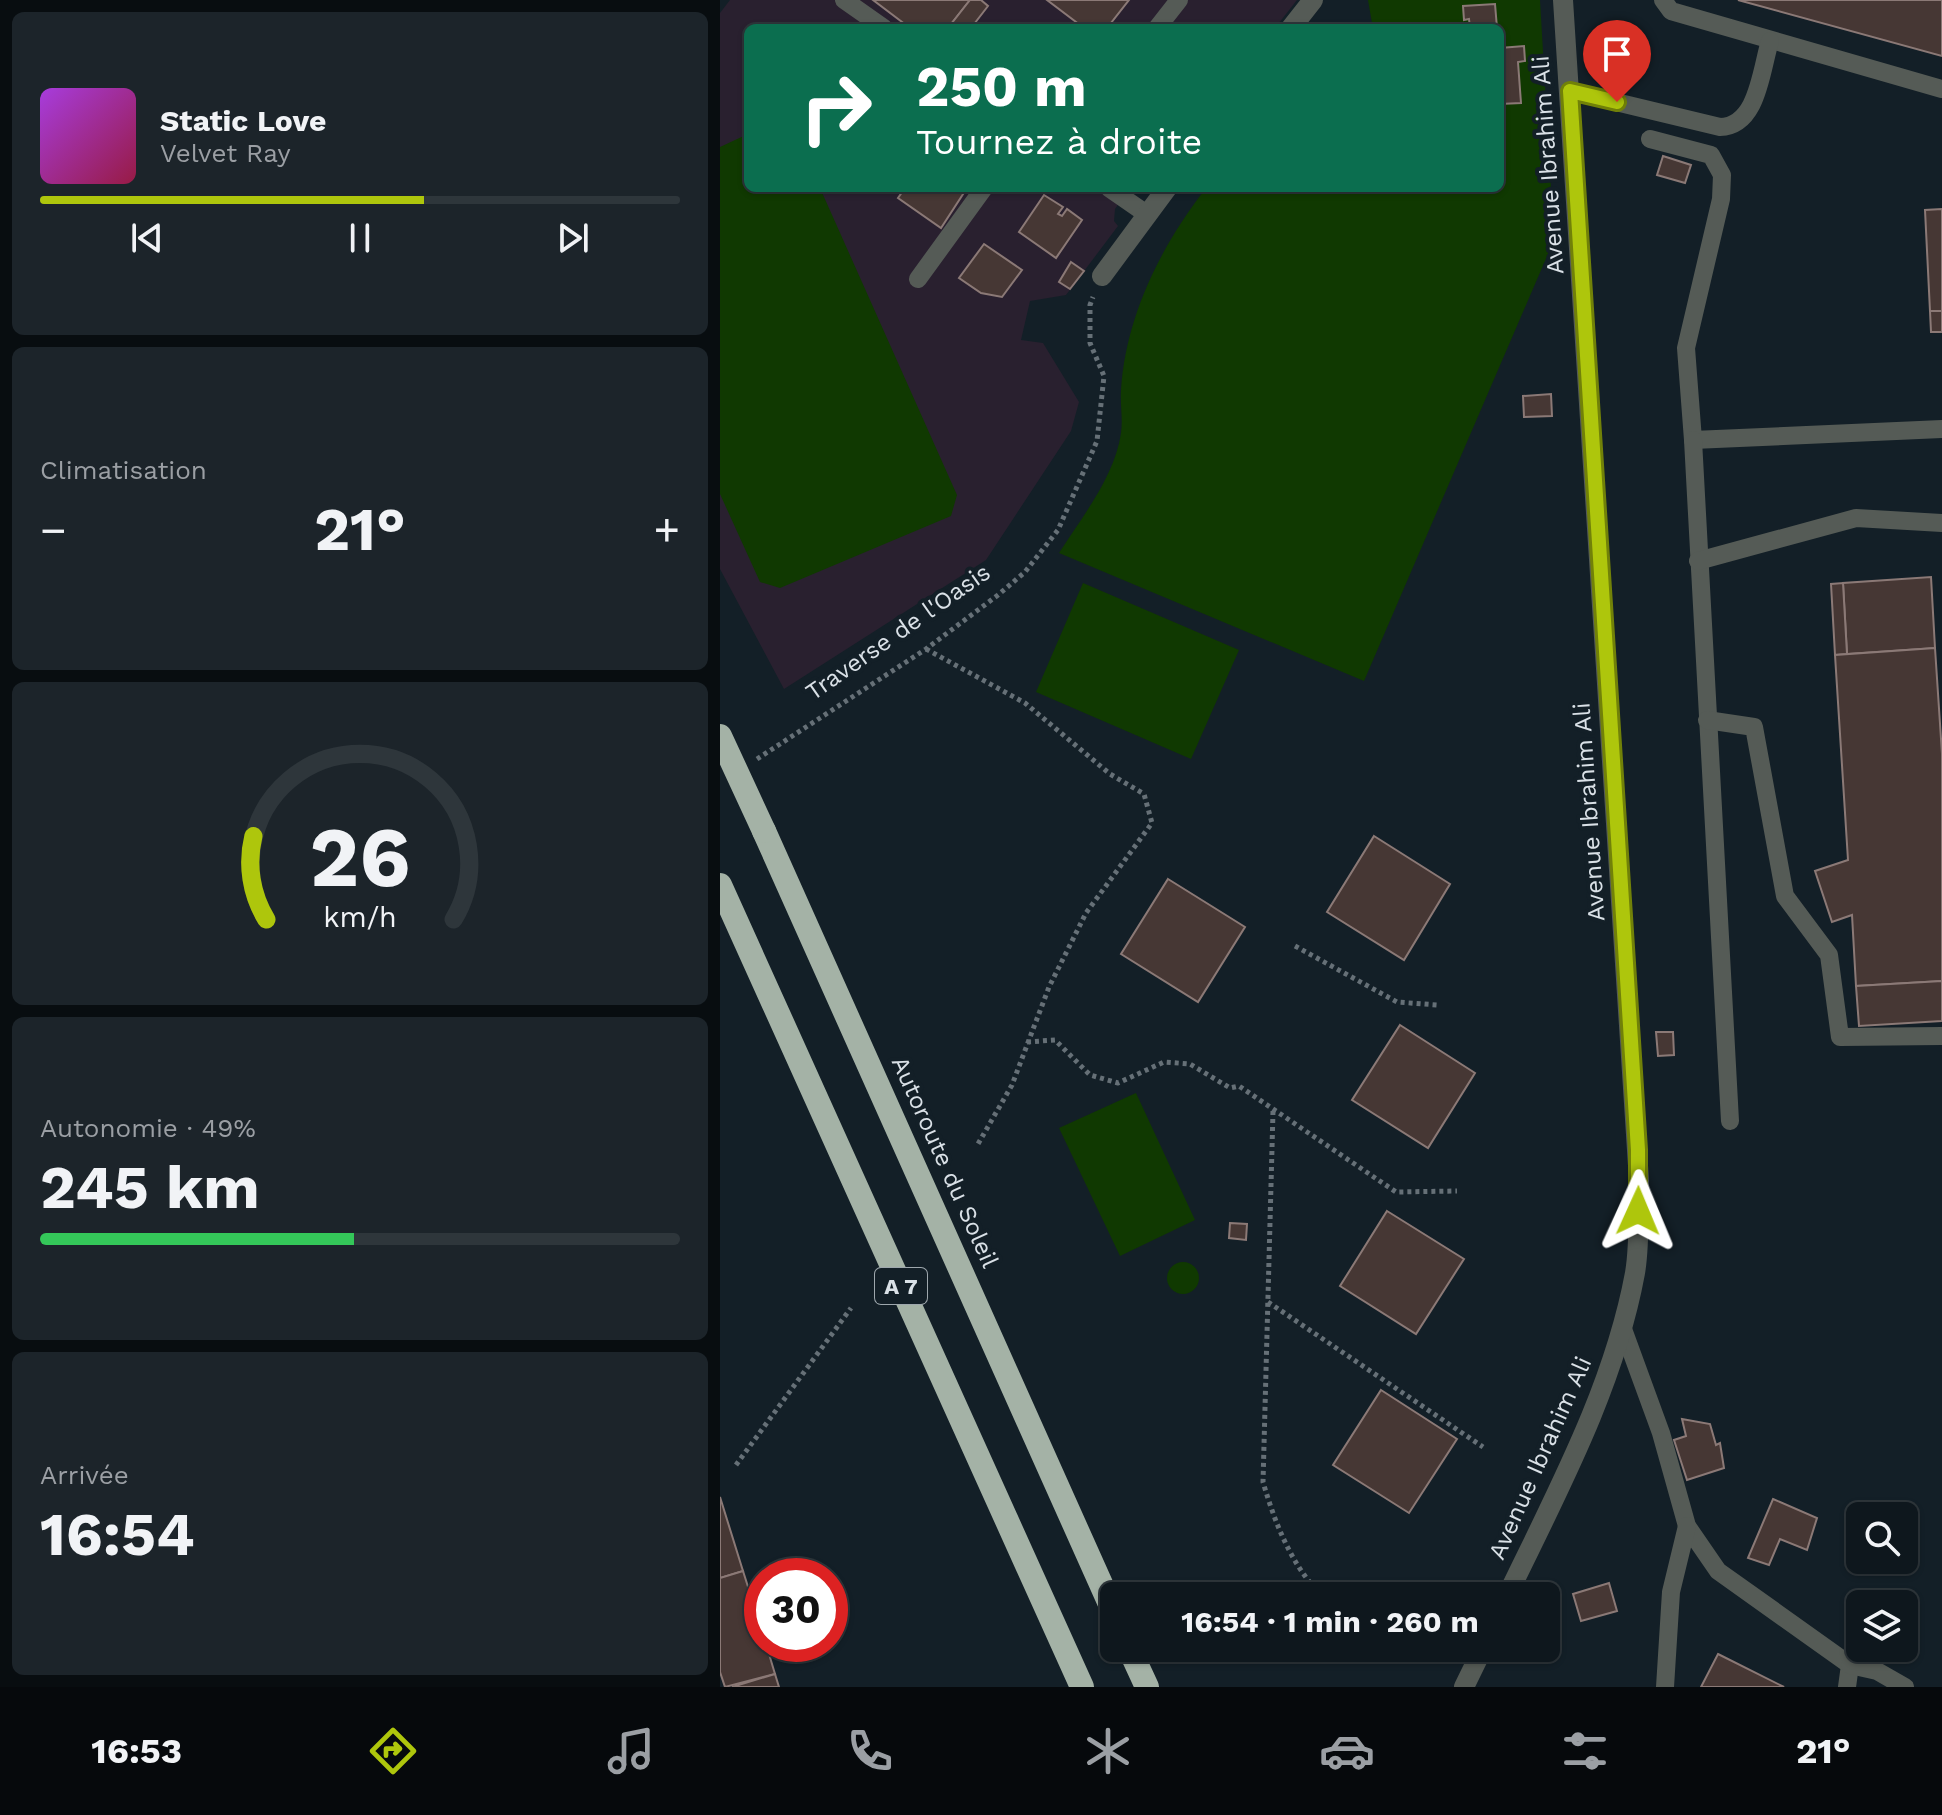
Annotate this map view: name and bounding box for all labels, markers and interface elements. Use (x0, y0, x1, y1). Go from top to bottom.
pin (1583, 20, 1651, 102)
icon: arrive (1595, 32, 1639, 76)
text: 250 m (916, 54, 1087, 120)
street label: Avenue Ibrahim Ali (1526, 55, 1570, 275)
icon: right (784, 56, 888, 160)
text: Static Love (160, 103, 326, 138)
text: Tournez à droite (916, 121, 1202, 163)
text: Velvet Ray (160, 138, 291, 168)
icon: previous (125, 216, 169, 260)
icon: pause (338, 216, 382, 260)
icon: next (551, 216, 595, 260)
text: Climatisation (40, 455, 207, 485)
text: 21° (314, 494, 406, 565)
text: − (40, 504, 67, 556)
text: + (653, 504, 680, 556)
street label: Traverse de l'Oasis (800, 558, 996, 706)
street label: Avenue Ibrahim Ali (1567, 702, 1611, 922)
text: 26 (310, 808, 410, 905)
text: km/h (323, 900, 397, 934)
street label: Autoroute du Soleil (886, 1052, 1004, 1273)
text: Autonomie · 49% (40, 1113, 256, 1143)
text: 245 km (40, 1152, 260, 1223)
position arrow (1596, 1169, 1680, 1253)
road number: A 7 (875, 1268, 927, 1304)
street label: Avenue Ibrahim Ali (1483, 1352, 1597, 1564)
text: Arrivée (40, 1460, 129, 1490)
text: 16:54 (40, 1499, 195, 1570)
map controls (1846, 1502, 1918, 1662)
button: search (1846, 1502, 1918, 1574)
speed limit sign: 30 (744, 1558, 848, 1662)
button: layers (1846, 1590, 1918, 1662)
text: 16:54 · 1 min · 260 m (1181, 1604, 1479, 1639)
icon: directions (365, 1723, 421, 1779)
icon: music (603, 1723, 659, 1779)
icon: phone (842, 1723, 898, 1779)
icon: climate (1080, 1723, 1136, 1779)
icon: car (1319, 1723, 1375, 1779)
icon: filters (1557, 1723, 1613, 1779)
text: 16:53 (91, 1730, 182, 1772)
text: 21° (1796, 1730, 1851, 1772)

